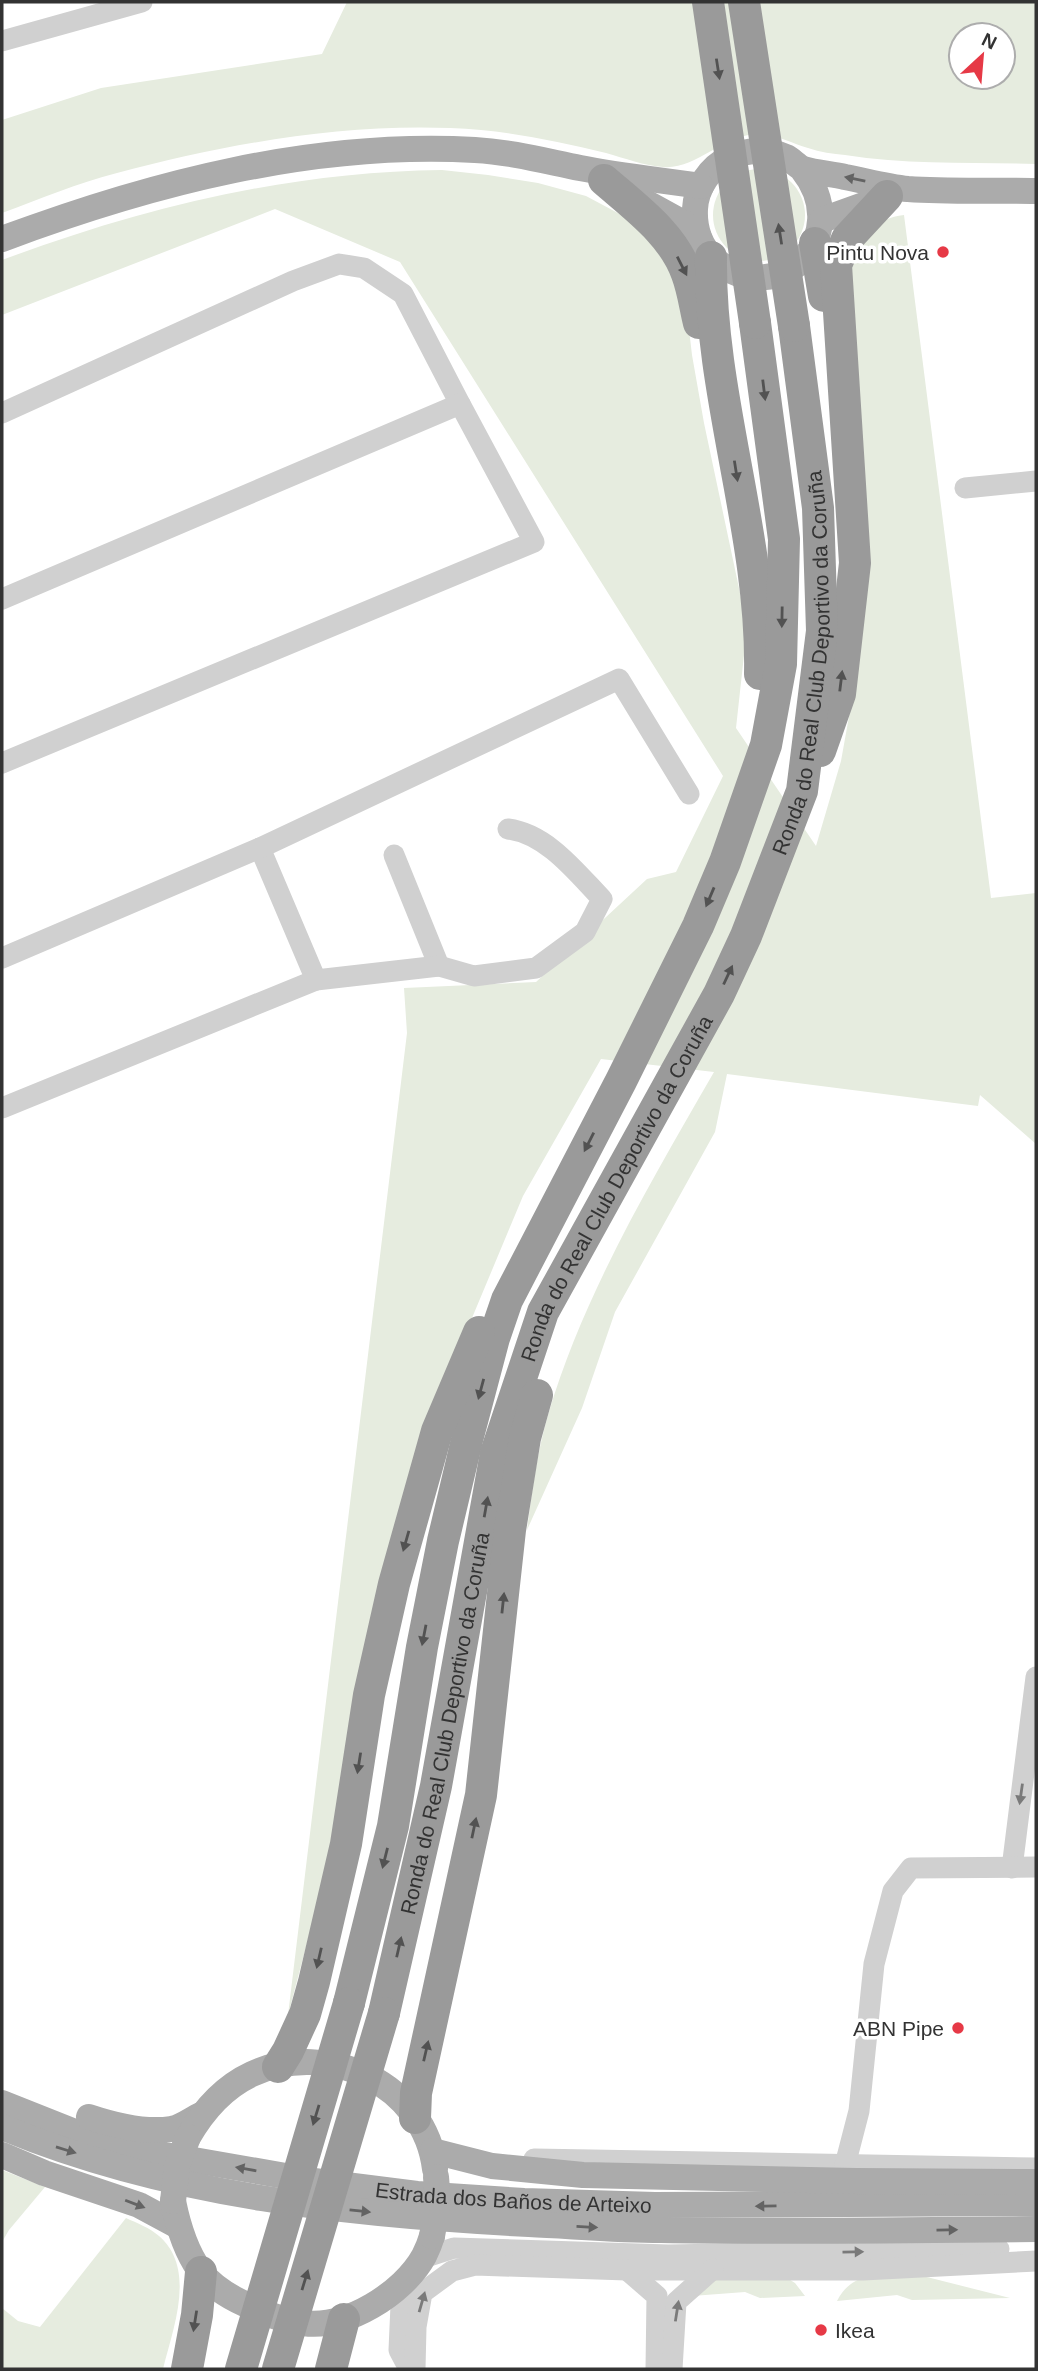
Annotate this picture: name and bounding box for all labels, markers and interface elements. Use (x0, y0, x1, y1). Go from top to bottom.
north arrow (947, 21, 1017, 91)
text: N (978, 29, 1000, 54)
one-way arrow (713, 58, 724, 80)
one-way arrow (844, 173, 866, 184)
one-way arrow (774, 223, 785, 245)
place label: Pintu Nova (826, 241, 929, 264)
marker: Pintu Nova (935, 244, 951, 260)
one-way arrow (677, 256, 688, 276)
one-way arrow (759, 379, 770, 401)
one-way arrow (731, 460, 742, 482)
street label: Ronda do Real Club Deportivo da Coruña (767, 469, 834, 858)
one-way arrow (776, 606, 788, 628)
one-way arrow (836, 670, 847, 692)
one-way arrow (704, 887, 715, 908)
one-way arrow (723, 964, 734, 985)
street label: Ronda do Real Club Deportivo da Coruña (516, 1011, 717, 1364)
one-way arrow (584, 1132, 595, 1152)
one-way arrow (475, 1379, 485, 1400)
one-way arrow (481, 1496, 492, 1518)
street label: Ronda do Real Club Deportivo da Coruña (395, 1530, 493, 1917)
one-way arrow (401, 1531, 411, 1552)
one-way arrow (498, 1591, 509, 1613)
one-way arrow (419, 1624, 430, 1646)
one-way arrow (353, 1752, 364, 1774)
one-way arrow (1015, 1783, 1026, 1805)
one-way arrow (469, 1817, 480, 1839)
one-way arrow (379, 1848, 390, 1870)
one-way arrow (394, 1936, 405, 1958)
one-way arrow (314, 1947, 325, 1969)
place label: ABN Pipe (853, 2017, 944, 2040)
marker: ABN Pipe (950, 2020, 966, 2036)
one-way arrow (421, 2039, 432, 2061)
one-way arrow (310, 2105, 320, 2126)
one-way arrow (56, 2145, 77, 2156)
one-way arrow (235, 2163, 257, 2174)
street label: Estrada dos Baños de Arteixo (374, 2177, 652, 2216)
one-way arrow (124, 2199, 145, 2210)
one-way arrow (754, 2200, 776, 2212)
one-way arrow (349, 2206, 371, 2217)
one-way arrow (576, 2221, 598, 2232)
one-way arrow (936, 2224, 958, 2235)
one-way arrow (843, 2247, 865, 2258)
one-way arrow (300, 2270, 310, 2291)
one-way arrow (417, 2291, 427, 2312)
one-way arrow (672, 2300, 683, 2322)
one-way arrow (189, 2310, 200, 2332)
place label: Ikea (835, 2319, 875, 2342)
marker: Ikea (813, 2322, 829, 2338)

